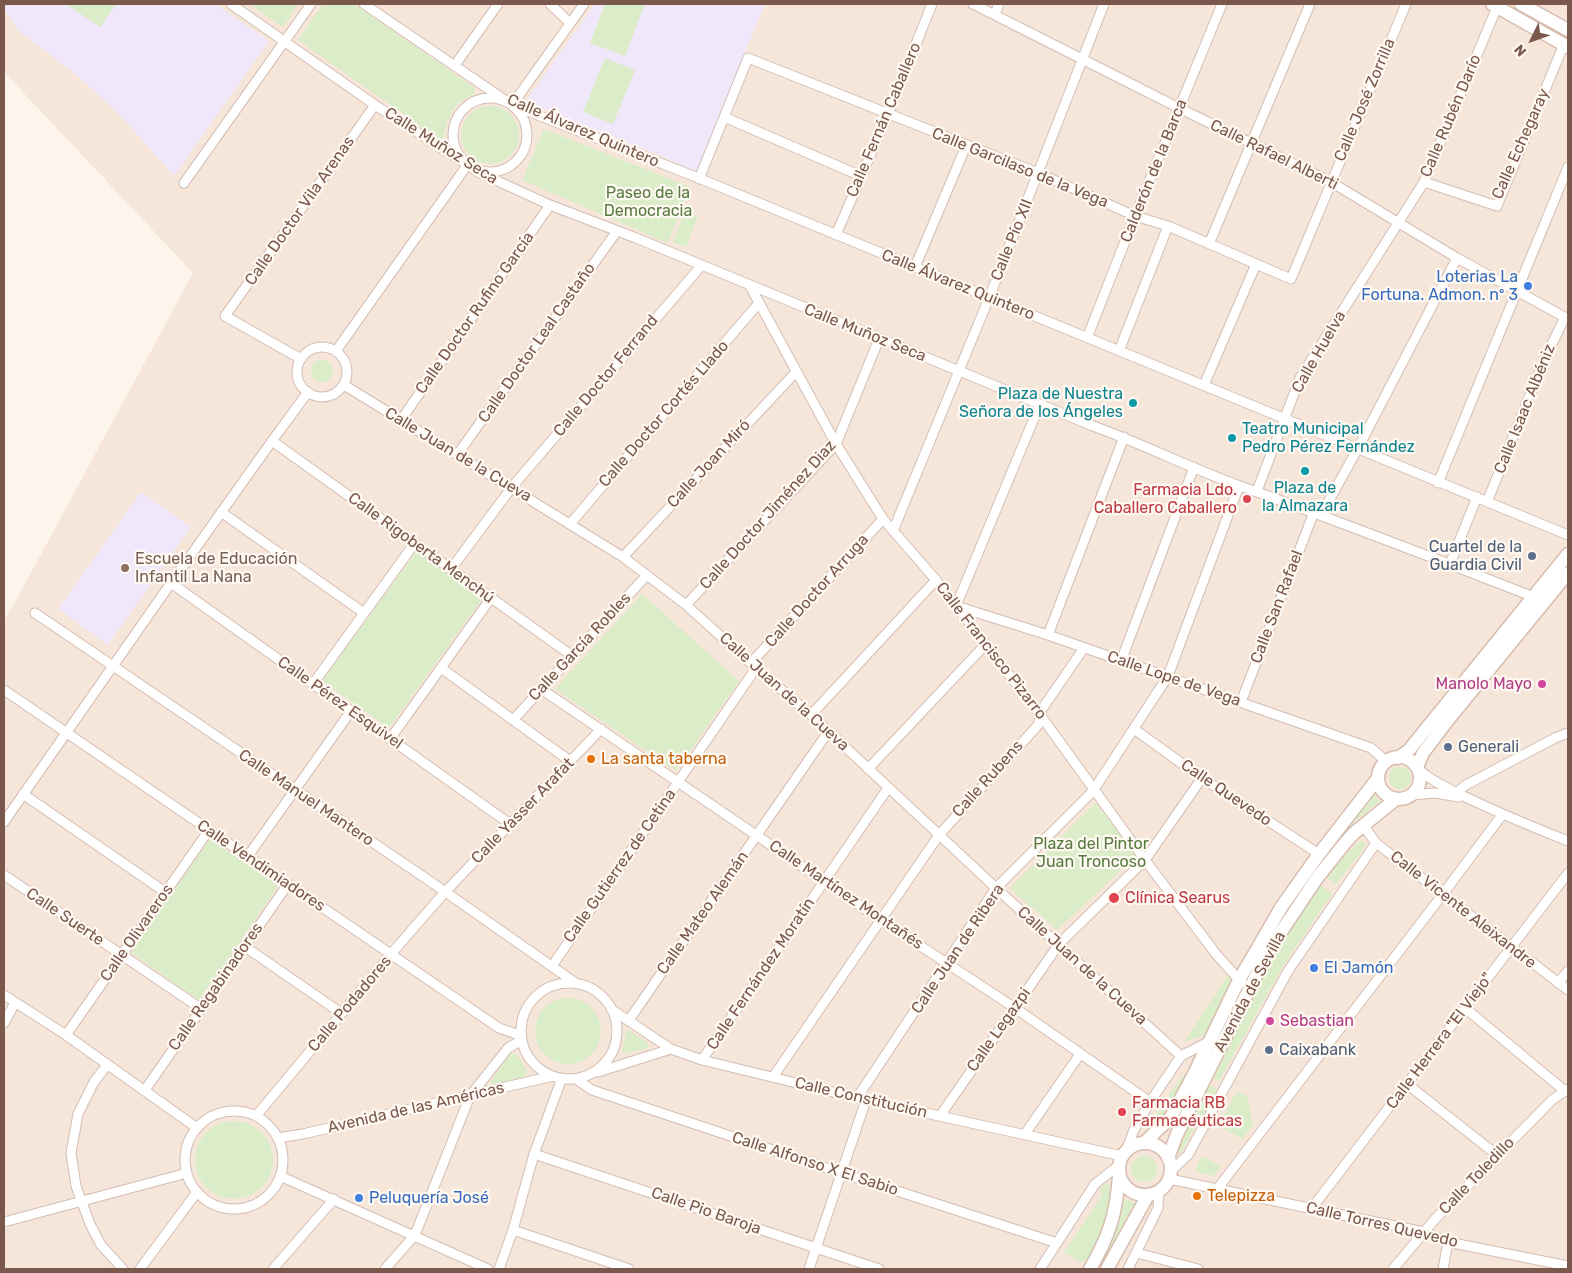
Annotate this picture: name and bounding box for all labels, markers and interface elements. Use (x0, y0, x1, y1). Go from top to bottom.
north arrow (1507, 15, 1557, 65)
street label: Calle José Zorrilla (1330, 36, 1400, 164)
street label: Calle Fernán Caballero (843, 40, 925, 200)
text: N (1511, 41, 1530, 60)
street label: Calle Rubén Darío (1417, 52, 1485, 180)
street label: Calle Echegaray (1488, 86, 1554, 202)
street label: Calle Álvarez Quintero (504, 90, 662, 172)
street label: Calderón de la Barca (1116, 97, 1192, 245)
street label: Calle Muñoz Seca (381, 103, 501, 189)
street label: Calle Rafael Alberti (1207, 116, 1341, 194)
street label: Calle Garcilaso de la Vega (929, 124, 1111, 212)
street label: Calle Doctor Vila Arenas (241, 133, 359, 289)
park label: Paseo de la Democracia (604, 183, 692, 221)
street label: Calle Pío XII (987, 196, 1037, 284)
street label: Calle Doctor Rufino García (412, 228, 538, 398)
street label: Calle Álvarez Quintero (879, 246, 1037, 324)
street label: Calle Doctor Leal Castaño (474, 259, 600, 427)
place label: Loterias La Fortuna. Admon. nº 3 (1361, 267, 1518, 305)
marker: Loterias La Fortuna. Admon. nº 3 (1522, 280, 1534, 292)
street label: Calle Muñoz Seca (801, 300, 929, 366)
street label: Calle Huelva (1288, 308, 1350, 396)
street label: Calle Doctor Ferrand (550, 311, 662, 441)
street label: Calle Doctor Cortés Llado (595, 337, 733, 491)
street label: Calle Isaac Albéniz (1490, 341, 1560, 477)
place label: Plaza de Nuestra Señora de los Ángeles (959, 384, 1123, 422)
marker: Plaza de Nuestra Señora de los Ángeles (1127, 397, 1139, 409)
street label: Calle Juan de la Cueva (381, 404, 535, 506)
street label: Calle Joan Miró (663, 416, 755, 512)
place label: Teatro Municipal Pedro Pérez Fernández (1242, 419, 1415, 457)
marker: Teatro Municipal Pedro Pérez Fernández (1226, 432, 1238, 444)
street label: Calle Doctor Jiménez Diaz (696, 436, 840, 594)
marker: Plaza de la Almazara (1299, 465, 1311, 477)
place label: Plaza de la Almazara (1262, 478, 1348, 516)
place label: Farmacia Ldo. Caballero Caballero (1094, 480, 1237, 518)
street label: Calle Rigoberta Menchú (344, 488, 498, 608)
marker: Farmacia Ldo. Caballero Caballero (1241, 493, 1253, 505)
street label: Calle Doctor Arruga (761, 531, 873, 651)
place label: Cuartel de la Guardia Civil (1429, 537, 1522, 575)
street label: Calle San Rafael (1247, 548, 1307, 666)
place label: Escuela de Educación Infantil La Nana (135, 549, 297, 587)
marker: Cuartel de la Guardia Civil (1526, 550, 1538, 562)
marker: Escuela de Educación Infantil La Nana (119, 562, 131, 574)
street label: Calle Francisco Pizarro (931, 579, 1051, 723)
street label: Calle García Robles (525, 589, 635, 705)
street label: Calle Juan de la Cueva (715, 629, 853, 755)
street label: Calle Lope de Vega (1105, 647, 1243, 711)
street label: Calle Pérez Esquivel (274, 653, 406, 753)
place label: Manolo Mayo (1436, 674, 1532, 694)
marker: Manolo Mayo (1536, 678, 1548, 690)
street label: Calle Rubens (949, 737, 1027, 821)
place label: Generali (1458, 737, 1519, 757)
marker: Generali (1442, 741, 1454, 753)
street label: Calle Manuel Mantero (235, 746, 377, 850)
place label: La santa taberna (601, 749, 727, 769)
marker: La santa taberna (585, 753, 597, 765)
street label: Calle Yasser Arafat (468, 754, 578, 868)
street label: Calle Quevedo (1177, 756, 1275, 830)
street label: Calle Gutierrez de Cetina (560, 785, 680, 947)
street label: Calle Vendimiadores (193, 816, 329, 916)
park label: Plaza del Pintor Juan Troncoso (1033, 834, 1149, 872)
street label: Calle Martínez Montañés (765, 836, 927, 954)
street label: Calle Vicente Aleixandre (1386, 847, 1540, 973)
street label: Calle Mateo Alemán (653, 848, 753, 978)
street label: Calle Juan de Ribera (907, 880, 1009, 1018)
street label: Calle Olivareros (96, 881, 178, 985)
street label: Calle Suerte (22, 884, 108, 950)
place label: Clínica Searus (1125, 888, 1230, 908)
marker: Clínica Searus (1107, 891, 1121, 905)
street label: Calle Fernández Moratín (703, 894, 819, 1054)
street label: Calle Juan de la Cueva (1013, 903, 1151, 1029)
street label: Calle Regabinadores (165, 919, 267, 1055)
street label: Avenida de Sevilla (1210, 928, 1290, 1056)
street label: Calle Podadores (304, 952, 396, 1056)
place label: El Jamón (1324, 958, 1394, 978)
marker: El Jamón (1308, 962, 1320, 974)
street label: Calle Herrera "El Viejo" (1382, 969, 1498, 1113)
street label: Calle Legazpi (963, 984, 1035, 1076)
place label: Sebastian (1280, 1011, 1354, 1031)
marker: Sebastian (1264, 1015, 1276, 1027)
place label: Caixabank (1279, 1040, 1356, 1060)
marker: Caixabank (1263, 1044, 1275, 1056)
street label: Calle Constitución (793, 1073, 929, 1123)
street label: Avenida de las Américas (326, 1078, 506, 1138)
place label: Farmacia RB Farmacéuticas (1132, 1093, 1242, 1131)
marker: Farmacia RB Farmacéuticas (1116, 1106, 1128, 1118)
street label: Calle Alfonso X El Sabio (729, 1128, 901, 1200)
street label: Calle Toledillo (1435, 1133, 1519, 1219)
street label: Calle Pio Baroja (649, 1183, 763, 1239)
place label: Telepizza (1207, 1186, 1275, 1206)
place label: Peluquería José (369, 1188, 489, 1208)
marker: Telepizza (1191, 1190, 1203, 1202)
marker: Peluquería José (353, 1192, 365, 1204)
street label: Calle Torres Quevedo (1304, 1198, 1460, 1252)

